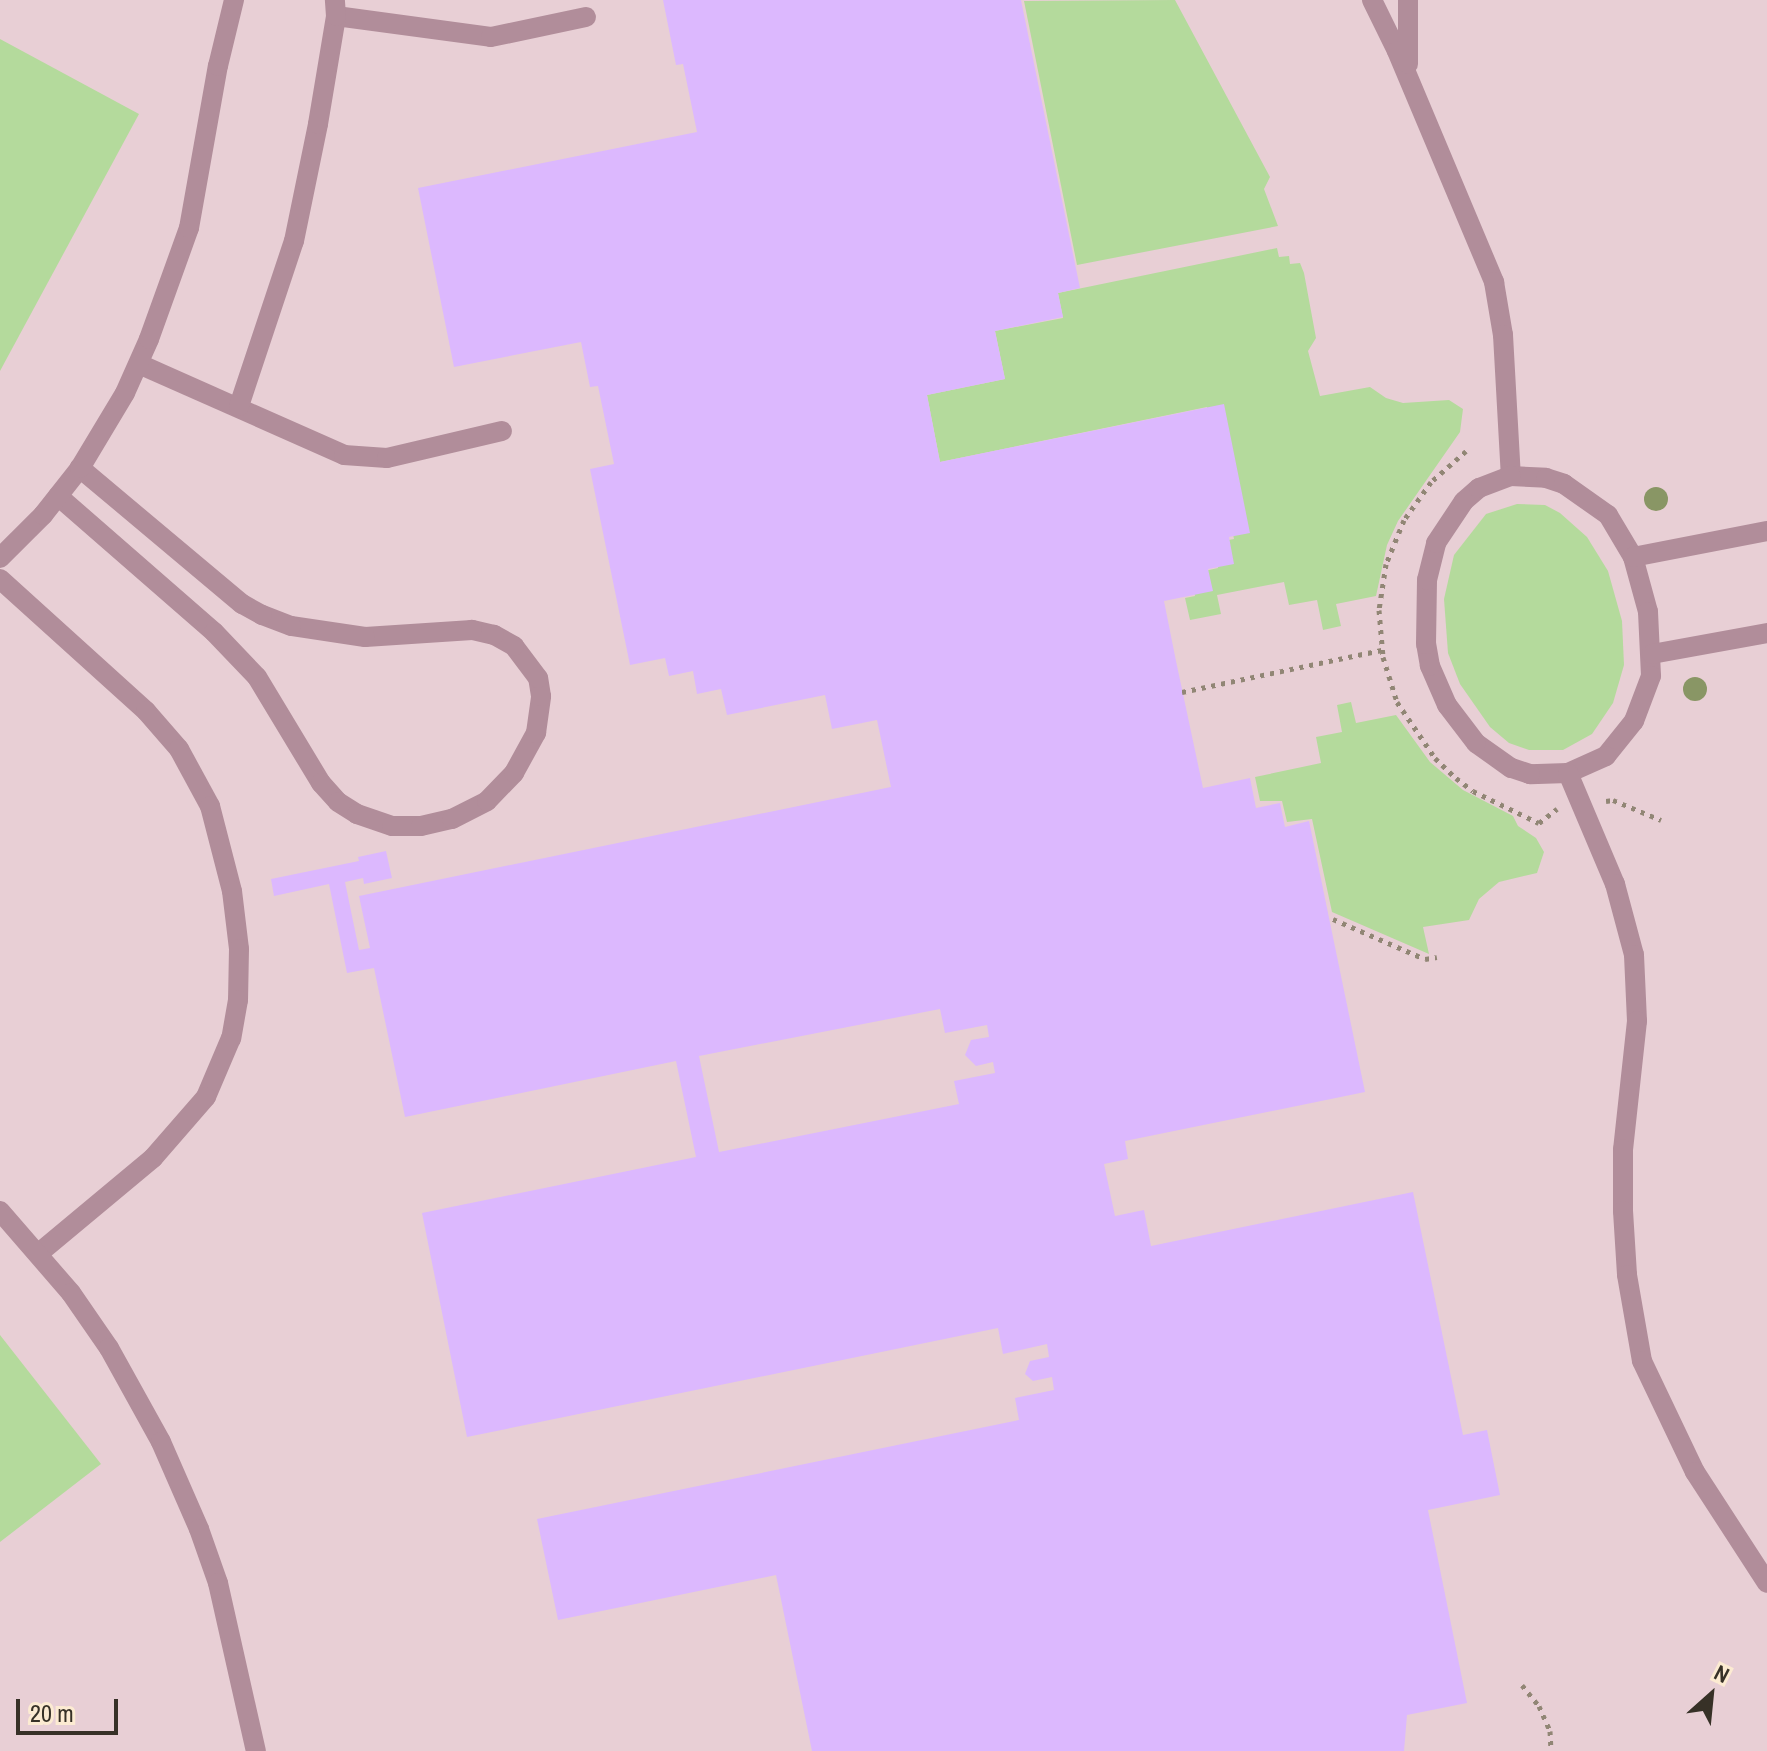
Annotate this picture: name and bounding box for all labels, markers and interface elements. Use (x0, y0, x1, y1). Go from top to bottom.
north arrow (1671, 1655, 1751, 1735)
text: N (1709, 1657, 1735, 1690)
scale bar (20, 1683, 122, 1733)
text: 20 m (30, 1697, 74, 1729)

